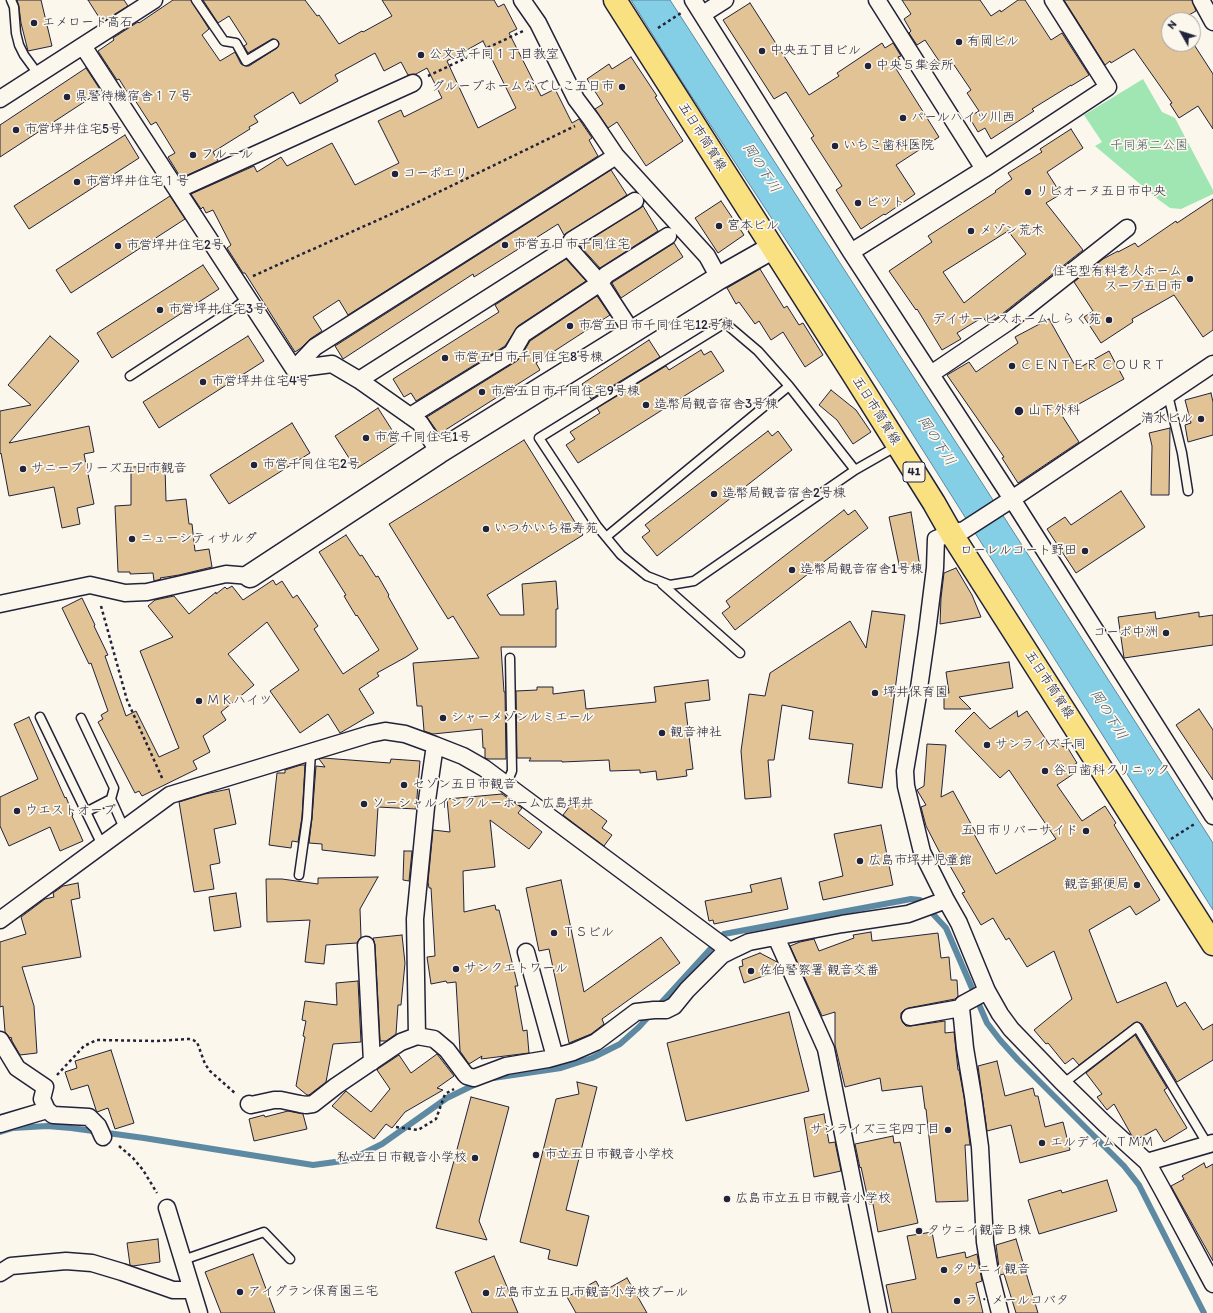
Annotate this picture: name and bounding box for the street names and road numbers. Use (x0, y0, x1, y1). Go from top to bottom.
street label: 五日市筒賀線 (675, 100, 729, 174)
street label: 五日市筒賀線 (849, 374, 903, 448)
road number: 41 (903, 462, 925, 482)
street label: 五日市筒賀線 (1021, 648, 1077, 722)

